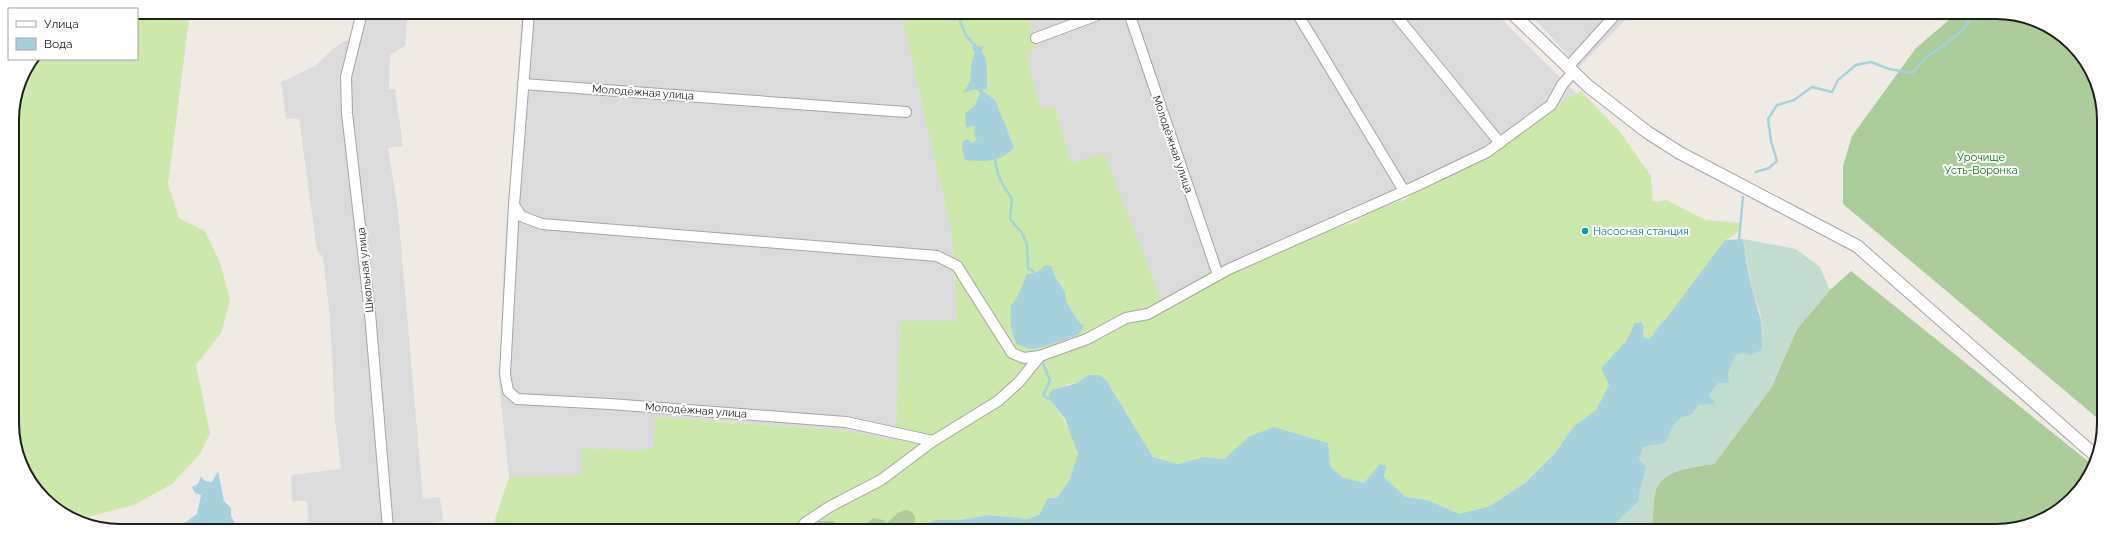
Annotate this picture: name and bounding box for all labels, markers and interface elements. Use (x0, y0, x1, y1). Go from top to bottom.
legend (8, 8, 138, 60)
text: Улица (44, 17, 79, 31)
text: Вода (44, 37, 73, 51)
street label: Молодёжная улица (592, 82, 694, 103)
street label: Молодёжная улица (1150, 94, 1195, 195)
park label: Урочище Усть-Воронка (1944, 151, 2018, 177)
place label: Насосная станция (1593, 225, 1689, 238)
marker: Насосная станция (1580, 226, 1590, 236)
street label: Школьная улица (355, 227, 376, 313)
street label: Молодёжная улица (645, 400, 747, 421)

